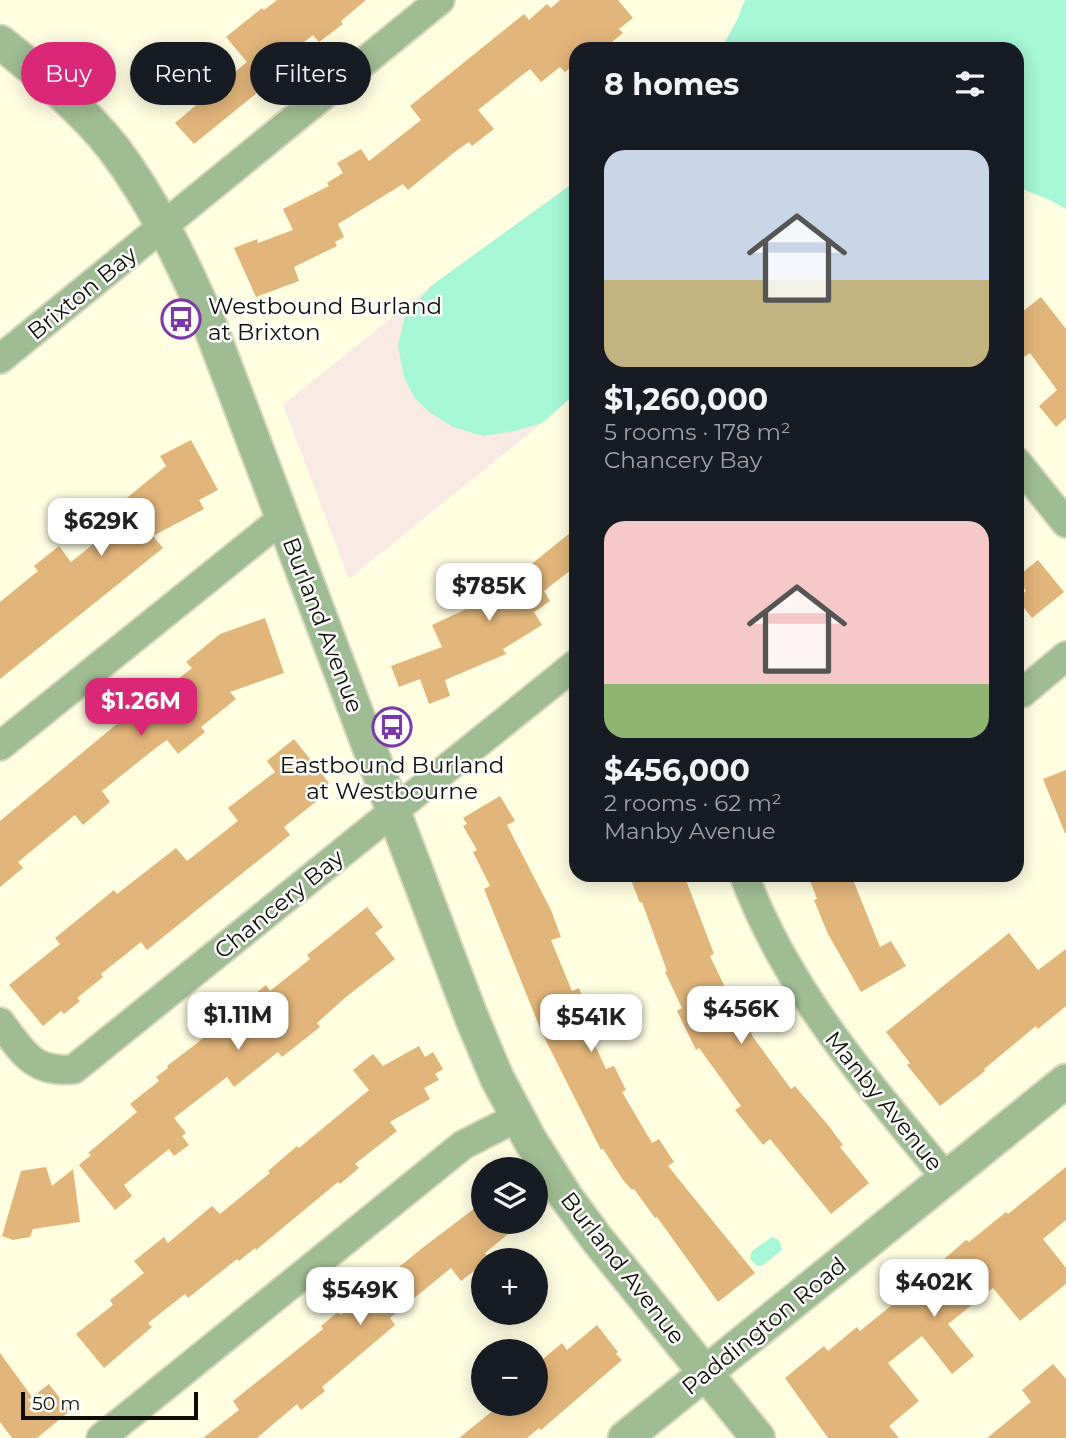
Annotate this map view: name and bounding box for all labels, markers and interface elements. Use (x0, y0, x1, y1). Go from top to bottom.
chip: Buy (21, 42, 116, 105)
chip: Rent (130, 42, 236, 105)
chip: Filters (250, 42, 371, 105)
icon: filters (951, 65, 989, 103)
text: 8 homes (604, 66, 739, 103)
icon: home (734, 195, 860, 321)
street label: Brixton Bay (22, 240, 143, 346)
place label: Westbound Burland at Brixton (208, 292, 442, 346)
bus stop icon: Westbound Burland at Brixton (160, 298, 202, 340)
text: $1,260,000 (604, 381, 768, 418)
text: 5 rooms · 178 m² (604, 418, 791, 446)
text: Chancery Bay (604, 446, 762, 474)
pin: $629K (52, 498, 150, 558)
text: $629K (64, 507, 138, 535)
street label: Burland Avenue (277, 533, 369, 717)
pin: $785K (440, 564, 538, 623)
icon: home (734, 566, 860, 692)
text: $785K (452, 572, 526, 600)
pin: $1.26M (84, 678, 198, 738)
text: $1.26M (101, 687, 181, 715)
bus stop icon: Eastbound Burland at Westbourne (371, 706, 413, 748)
place label: Eastbound Burland at Westbourne (280, 751, 504, 805)
text: $456,000 (604, 752, 750, 789)
text: 2 rooms · 62 m² (604, 789, 782, 817)
text: Manby Avenue (604, 817, 776, 845)
street label: Chancery Bay (209, 843, 350, 965)
pin: $456K (692, 986, 790, 1046)
pin: $1.11M (181, 992, 295, 1052)
pin: $541K (542, 995, 640, 1054)
text: $456K (703, 995, 779, 1023)
text: $1.11M (203, 1001, 273, 1029)
text: $541K (556, 1003, 626, 1031)
street label: Manby Avenue (819, 1025, 949, 1177)
map controls (471, 1157, 548, 1416)
button: layers (471, 1157, 548, 1234)
street label: Burland Avenue (555, 1186, 691, 1350)
button: + (471, 1248, 548, 1325)
street label: Paddington Road (676, 1251, 852, 1401)
pin: $402K (885, 1260, 983, 1319)
pin: $549K (311, 1268, 409, 1327)
text: $402K (896, 1268, 972, 1296)
text: $549K (322, 1276, 398, 1304)
button: − (471, 1339, 548, 1416)
scale bar (21, 1389, 198, 1421)
text: 50 m (32, 1392, 80, 1415)

